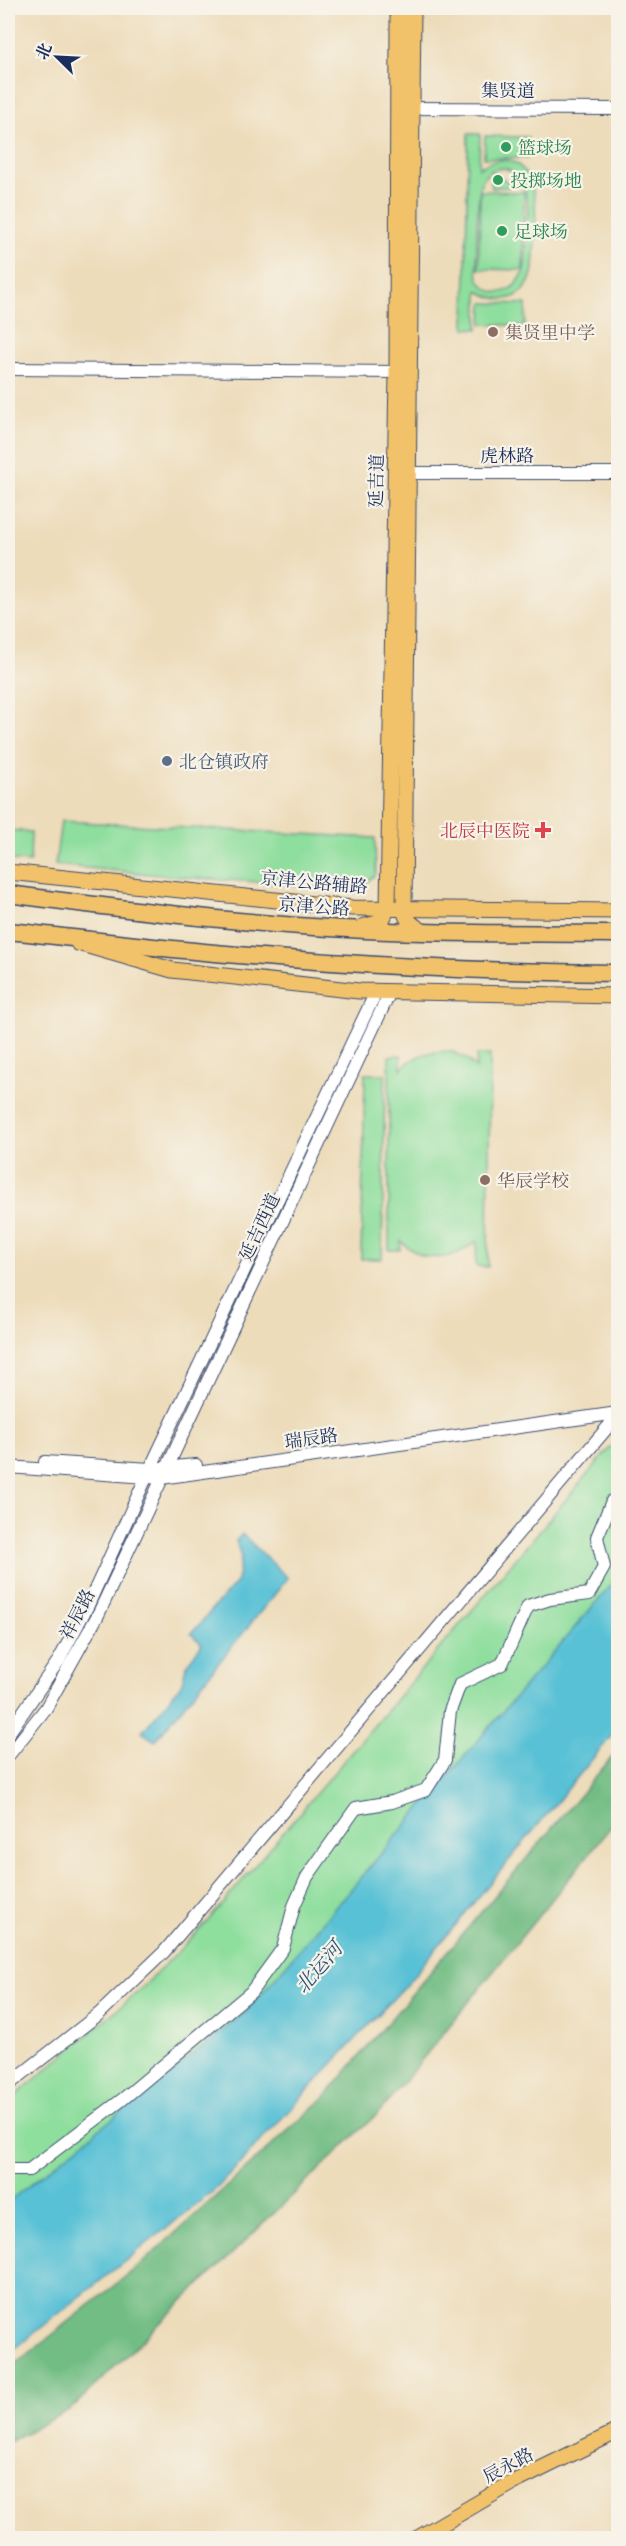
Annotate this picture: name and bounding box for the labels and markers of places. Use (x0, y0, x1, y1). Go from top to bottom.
place label: 篮球场 (518, 134, 572, 161)
marker: 篮球场 (499, 140, 513, 154)
place label: 投掷场地 (510, 167, 582, 194)
marker: 投掷场地 (491, 173, 505, 187)
place label: 足球场 (514, 218, 568, 245)
marker: 足球场 (495, 224, 509, 238)
place label: 集贤里中学 (505, 319, 595, 346)
marker: 集贤里中学 (486, 325, 500, 339)
place label: 北仓镇政府 (179, 748, 269, 775)
marker: 北仓镇政府 (160, 754, 174, 768)
place label: 北辰中医院 (440, 817, 530, 844)
marker: 北辰中医院 (534, 821, 552, 839)
place label: 华辰学校 (497, 1167, 569, 1194)
marker: 华辰学校 (478, 1173, 492, 1187)

